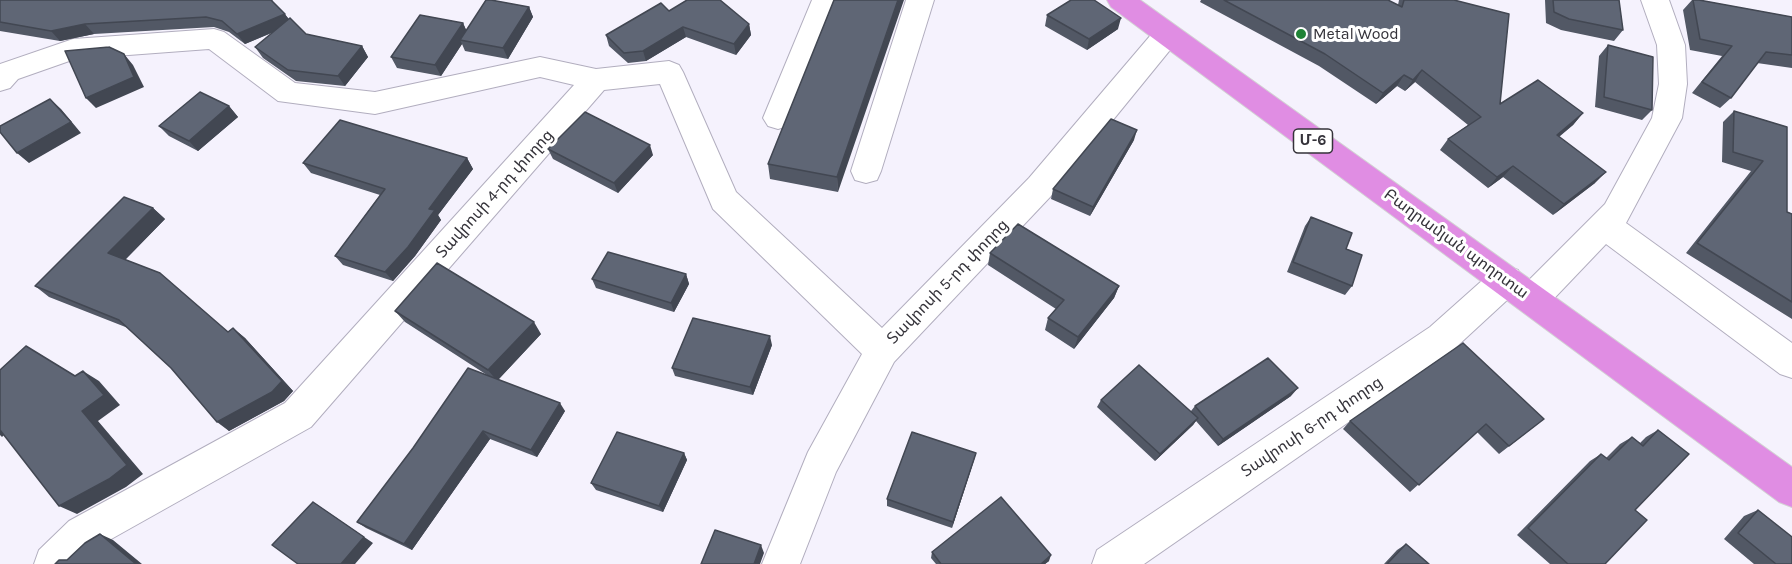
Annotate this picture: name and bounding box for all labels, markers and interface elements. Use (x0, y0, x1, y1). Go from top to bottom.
place label: Metal Wood (1313, 24, 1399, 44)
marker: Metal Wood (1294, 27, 1308, 41)
street label: Տավրոսի 4-րդ փողոց (432, 126, 558, 262)
road number: Մ-6 (1294, 129, 1332, 153)
street label: Բաղրամյան պողոտա (1380, 185, 1532, 303)
street label: Տավրոսի 5-րդ փողոց (883, 216, 1013, 348)
street label: Տավրոսի 6-րդ փողոց (1238, 373, 1386, 481)

